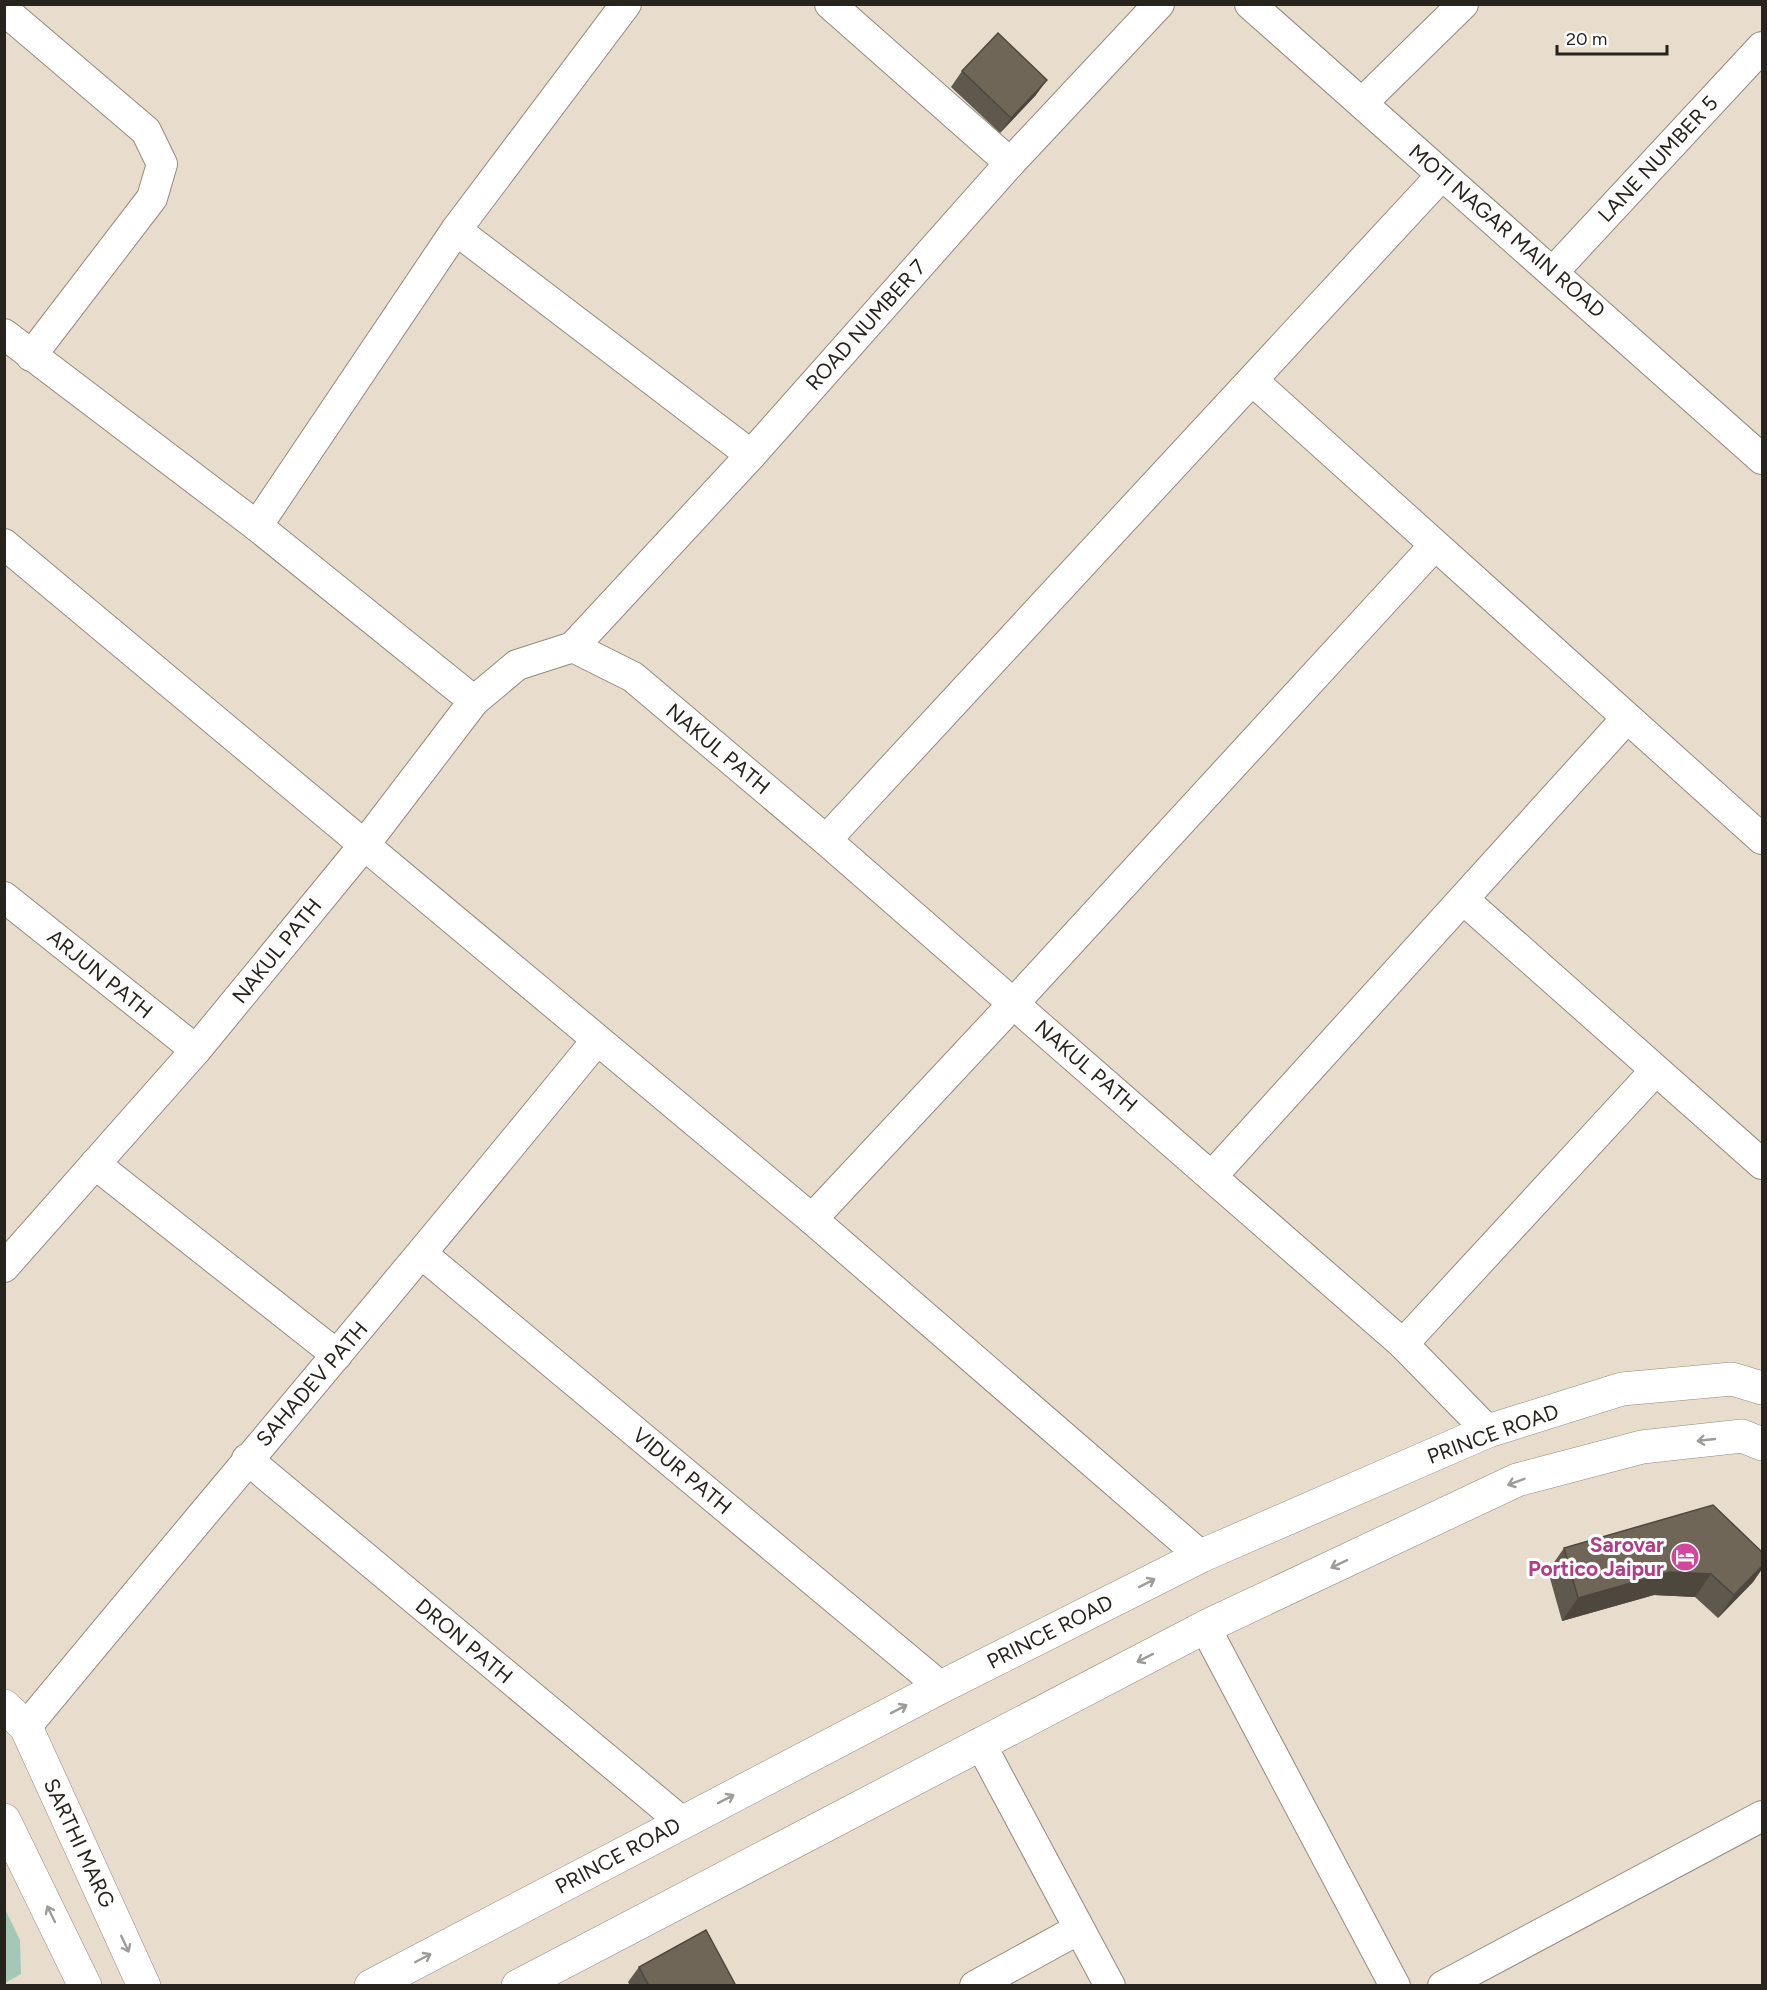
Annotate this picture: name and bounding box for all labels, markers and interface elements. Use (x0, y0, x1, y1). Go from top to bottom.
scale bar (1557, 18, 1666, 56)
text: 20 m (1566, 28, 1607, 50)
street label: LANE NUMBER 5 (1593, 90, 1723, 227)
street label: MOTI NAGAR MAIN ROAD (1404, 139, 1611, 323)
street label: ROAD NUMBER 7 (800, 254, 931, 395)
street label: NAKUL PATH (661, 698, 775, 799)
street label: NAKUL PATH (227, 893, 327, 1008)
street label: ARJUN PATH (43, 924, 158, 1024)
street label: NAKUL PATH (1030, 1014, 1143, 1117)
street label: SAHADEV PATH (251, 1316, 373, 1451)
street label: PRINCE ROAD (1424, 1398, 1562, 1469)
street label: VIDUR PATH (628, 1422, 737, 1519)
one-way arrow (1696, 1435, 1716, 1446)
one-way arrow (1507, 1477, 1526, 1488)
place label: Sarovar Portico Jaipur (1528, 1532, 1664, 1581)
hotel icon: Sarovar Portico Jaipur (1669, 1541, 1701, 1573)
one-way arrow (1331, 1558, 1349, 1570)
one-way arrow (1138, 1577, 1156, 1588)
street label: PRINCE ROAD (983, 1589, 1117, 1674)
street label: DRON PATH (411, 1593, 518, 1688)
one-way arrow (1137, 1652, 1154, 1664)
one-way arrow (889, 1703, 907, 1714)
street label: SARTHI MARG (39, 1774, 120, 1911)
one-way arrow (716, 1793, 734, 1804)
street label: PRINCE ROAD (551, 1812, 685, 1899)
one-way arrow (44, 1906, 56, 1924)
one-way arrow (120, 1934, 132, 1952)
one-way arrow (414, 1952, 431, 1964)

